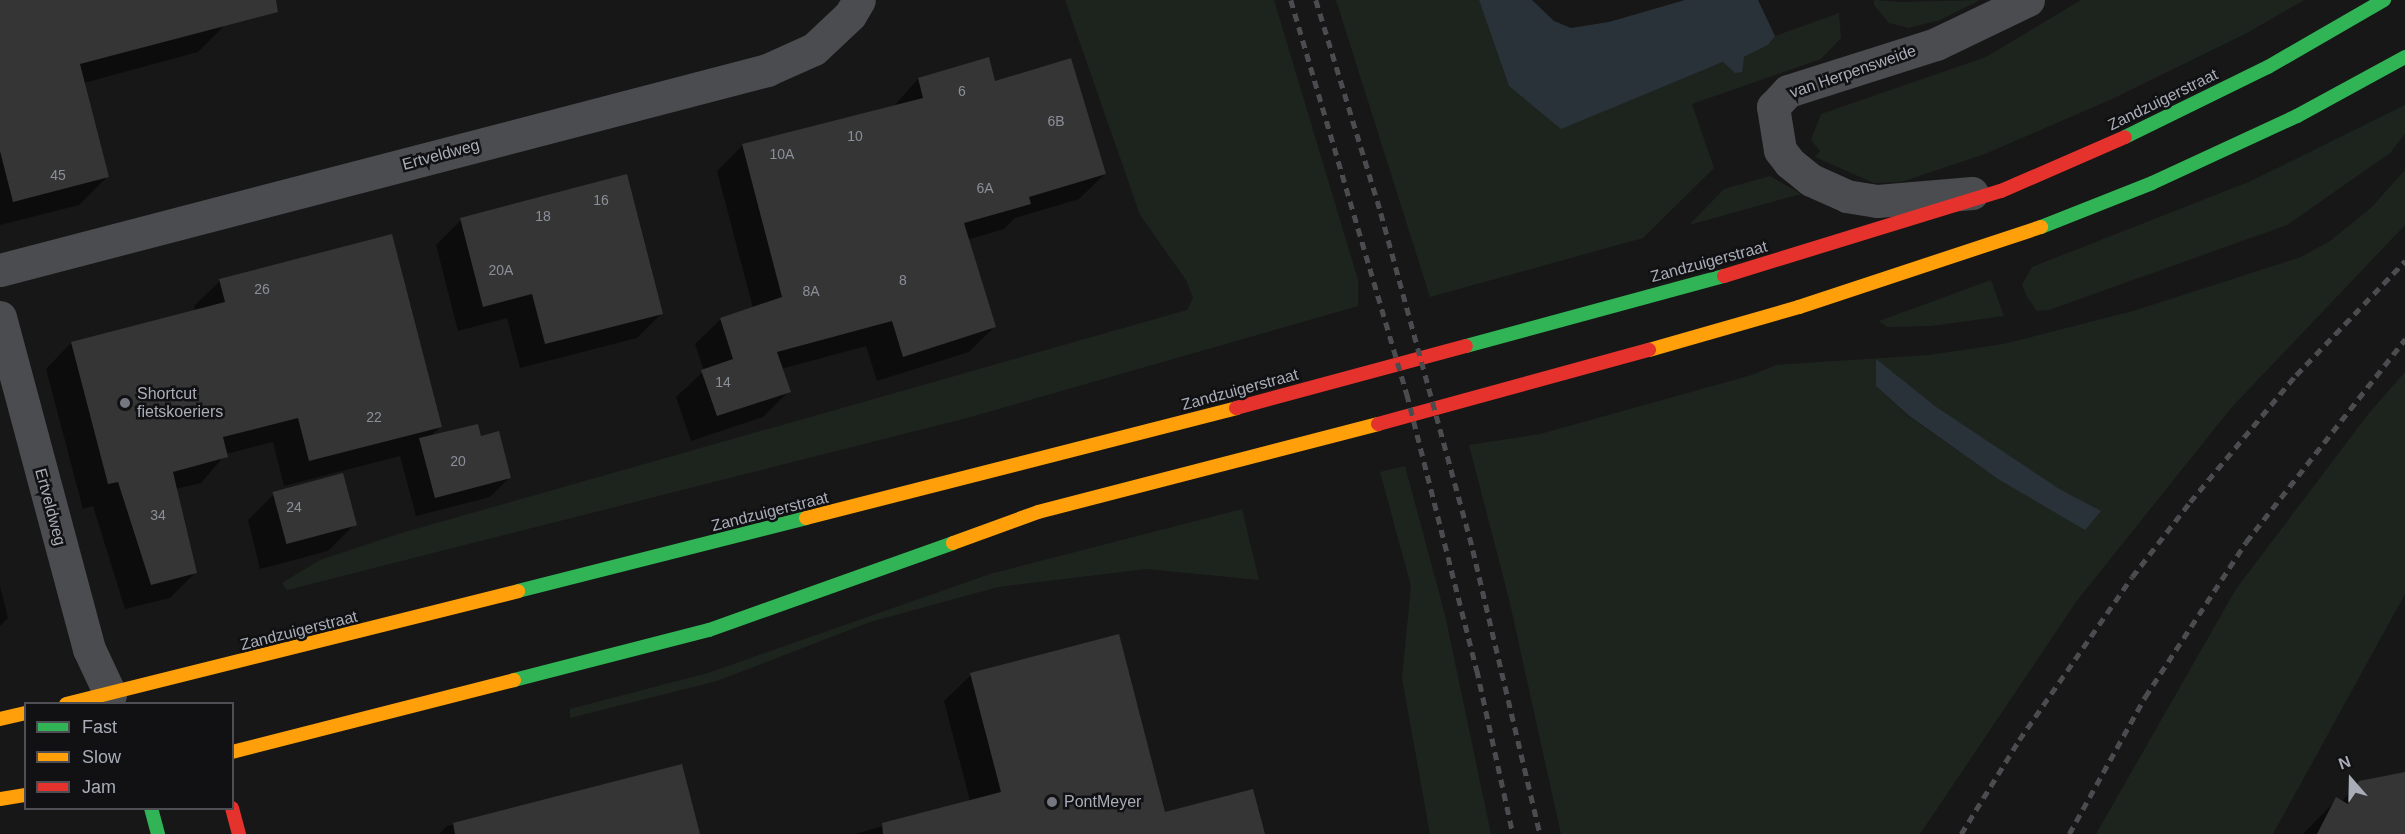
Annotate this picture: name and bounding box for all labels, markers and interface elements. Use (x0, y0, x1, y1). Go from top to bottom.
street label: van Herpensweide (1787, 41, 1919, 103)
street label: Zandzuigerstraat (2105, 65, 2221, 135)
house number: 6 (958, 83, 966, 99)
house number: 6B (1047, 113, 1065, 129)
house number: 10 (847, 128, 863, 144)
street label: Ertveldweg (400, 135, 482, 175)
house number: 10A (770, 146, 794, 162)
house number: 45 (50, 167, 66, 183)
house number: 6A (976, 180, 994, 196)
house number: 16 (593, 192, 609, 208)
house number: 18 (535, 208, 551, 224)
street label: Zandzuigerstraat (1649, 237, 1769, 287)
house number: 20A (489, 262, 513, 278)
house number: 8 (899, 272, 907, 288)
house number: 26 (254, 281, 270, 297)
house number: 8A (802, 283, 820, 299)
street label: Zandzuigerstraat (1180, 365, 1300, 415)
house number: 14 (715, 374, 731, 390)
place label: Shortcut fietskoeriers (137, 384, 223, 422)
marker: Shortcut fietskoeriers (118, 396, 132, 410)
house number: 22 (366, 409, 382, 425)
house number: 20 (450, 453, 466, 469)
street label: Ertveldweg (30, 466, 70, 548)
street label: Zandzuigerstraat (709, 488, 831, 536)
house number: 24 (286, 499, 302, 515)
house number: 34 (150, 507, 166, 523)
street label: Zandzuigerstraat (238, 607, 360, 655)
legend (24, 702, 234, 810)
text: Fast (82, 717, 117, 737)
text: Slow (82, 747, 121, 767)
north arrow (2321, 750, 2381, 810)
text: N (2336, 753, 2353, 773)
text: Jam (82, 777, 116, 797)
place label: PontMeyer (1064, 792, 1141, 812)
marker: PontMeyer (1045, 795, 1059, 809)

